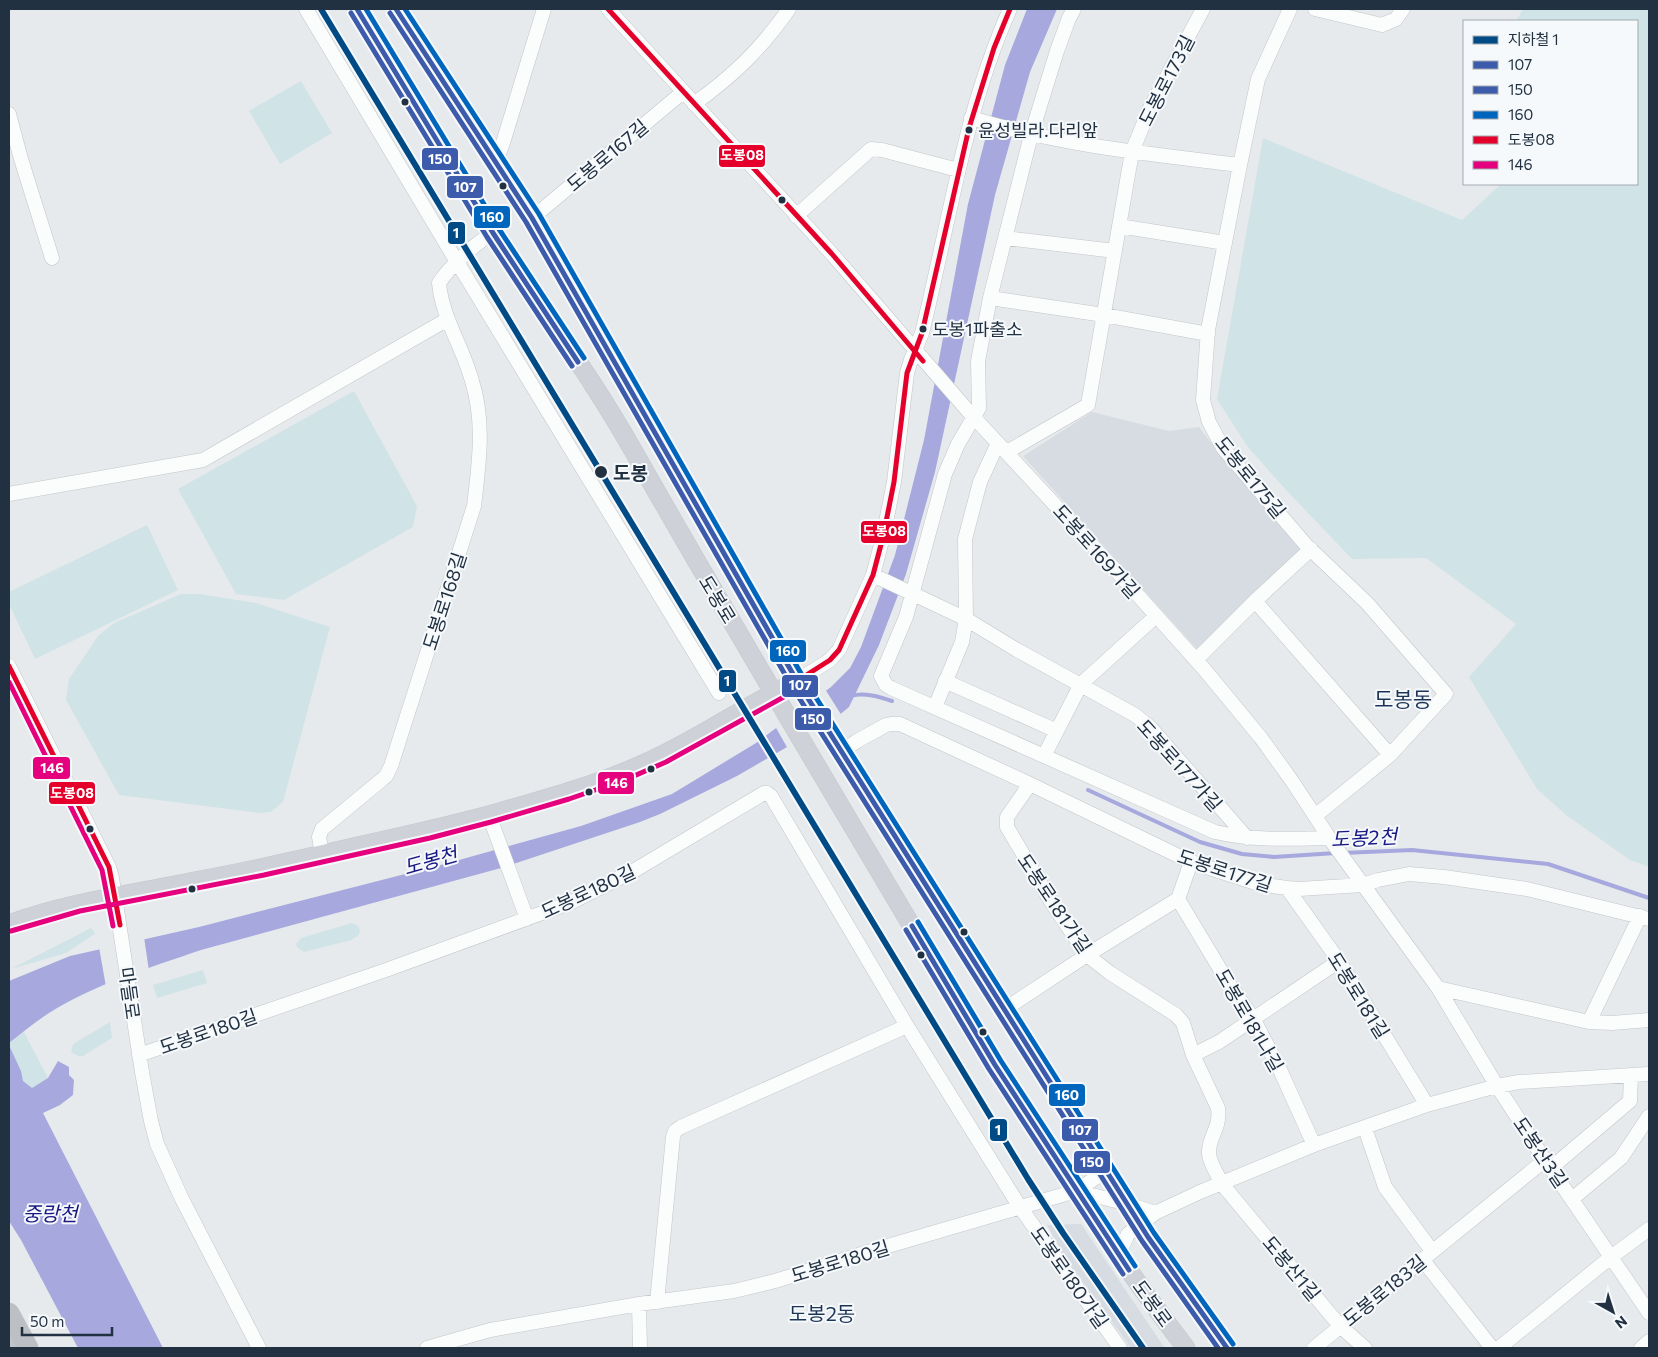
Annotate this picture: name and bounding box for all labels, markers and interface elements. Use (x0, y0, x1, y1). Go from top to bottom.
legend (1463, 20, 1638, 185)
text: 지하철 1 (1508, 30, 1559, 48)
street label: 도봉로173길 (1133, 31, 1199, 129)
text: 107 (1508, 55, 1532, 73)
text: 150 (1508, 80, 1533, 98)
unlabelled marker (400, 97, 410, 107)
text: 160 (1508, 105, 1533, 123)
street label: 도봉로167길 (561, 114, 653, 196)
place label: 윤성빌라.다리앞 (978, 119, 1098, 141)
marker: 윤성빌라.다리앞 (964, 125, 974, 135)
text: 도봉08 (1508, 130, 1555, 148)
line badge: 도봉08 (718, 144, 766, 168)
text: 도봉08 (720, 146, 764, 163)
line badge: 150 (421, 147, 459, 171)
text: 150 (428, 150, 452, 167)
text: 146 (1508, 155, 1533, 173)
line badge: 107 (446, 175, 484, 199)
text: 107 (453, 178, 477, 195)
unlabelled marker (498, 181, 508, 191)
unlabelled marker (777, 195, 787, 205)
line badge: 160 (473, 205, 511, 229)
text: 160 (480, 208, 504, 225)
line badge: 1 (447, 221, 466, 245)
text: 1 (453, 224, 459, 241)
place label: 도봉1파출소 (932, 318, 1023, 340)
marker: 도봉1파출소 (918, 324, 928, 334)
street label: 도봉로175길 (1211, 431, 1291, 523)
place label: 도봉 (613, 461, 648, 484)
marker: 도봉 (593, 464, 609, 480)
street label: 도봉로169가길 (1049, 499, 1145, 603)
line badge: 도봉08 (860, 520, 908, 544)
text: 도봉08 (862, 522, 906, 539)
street label: 도봉로168길 (417, 549, 471, 653)
street label: 도봉로 (695, 571, 741, 627)
line badge: 160 (769, 639, 807, 663)
text: 160 (776, 642, 800, 659)
line badge: 1 (718, 669, 737, 693)
text: 1 (724, 672, 730, 689)
line badge: 107 (781, 674, 819, 698)
text: 107 (788, 676, 812, 693)
district label: 도봉동 (1374, 686, 1432, 711)
line badge: 150 (794, 707, 832, 731)
text: 150 (801, 710, 825, 727)
street label: 도봉로177가길 (1133, 714, 1227, 816)
line badge: 146 (32, 756, 71, 780)
text: 146 (40, 759, 64, 776)
unlabelled marker (646, 764, 656, 774)
line badge: 146 (597, 771, 635, 795)
text: 146 (604, 774, 628, 791)
line badge: 도봉08 (48, 781, 96, 805)
text: 도봉08 (50, 784, 94, 801)
unlabelled marker (584, 787, 594, 797)
water label: 도봉2천 (1330, 823, 1400, 851)
unlabelled marker (85, 824, 95, 834)
water label: 도봉천 (400, 840, 462, 879)
street label: 도봉로177길 (1175, 844, 1275, 896)
street label: 도봉로181가길 (1013, 849, 1097, 957)
street label: 도봉로180길 (537, 859, 639, 923)
unlabelled marker (187, 884, 197, 894)
unlabelled marker (959, 927, 969, 937)
street label: 도봉로181길 (1323, 947, 1395, 1043)
unlabelled marker (916, 950, 926, 960)
street label: 도봉로181나길 (1211, 964, 1289, 1076)
street label: 마들로 (115, 965, 145, 1021)
street label: 도봉로180길 (156, 1004, 260, 1058)
unlabelled marker (978, 1027, 988, 1037)
line badge: 160 (1048, 1083, 1086, 1107)
text: 160 (1055, 1086, 1079, 1103)
street label: 도봉산3길 (1509, 1112, 1573, 1192)
line badge: 1 (989, 1118, 1008, 1142)
line badge: 107 (1061, 1118, 1099, 1142)
text: 1 (995, 1121, 1001, 1138)
text: 107 (1068, 1121, 1092, 1138)
line badge: 150 (1073, 1150, 1111, 1174)
text: 150 (1080, 1153, 1104, 1170)
water label: 중랑천 (22, 1201, 80, 1225)
street label: 도봉로180가길 (1026, 1221, 1114, 1333)
street label: 도봉산1길 (1258, 1231, 1326, 1305)
street label: 도봉로180길 (788, 1235, 892, 1287)
street label: 도봉로183길 (1338, 1249, 1430, 1331)
street label: 도봉로 (1128, 1275, 1178, 1331)
north arrow (1588, 1287, 1638, 1337)
district label: 도봉2동 (789, 1301, 855, 1325)
scale bar (22, 1304, 112, 1336)
text: 50 m (30, 1312, 64, 1330)
text: N (1612, 1313, 1631, 1332)

